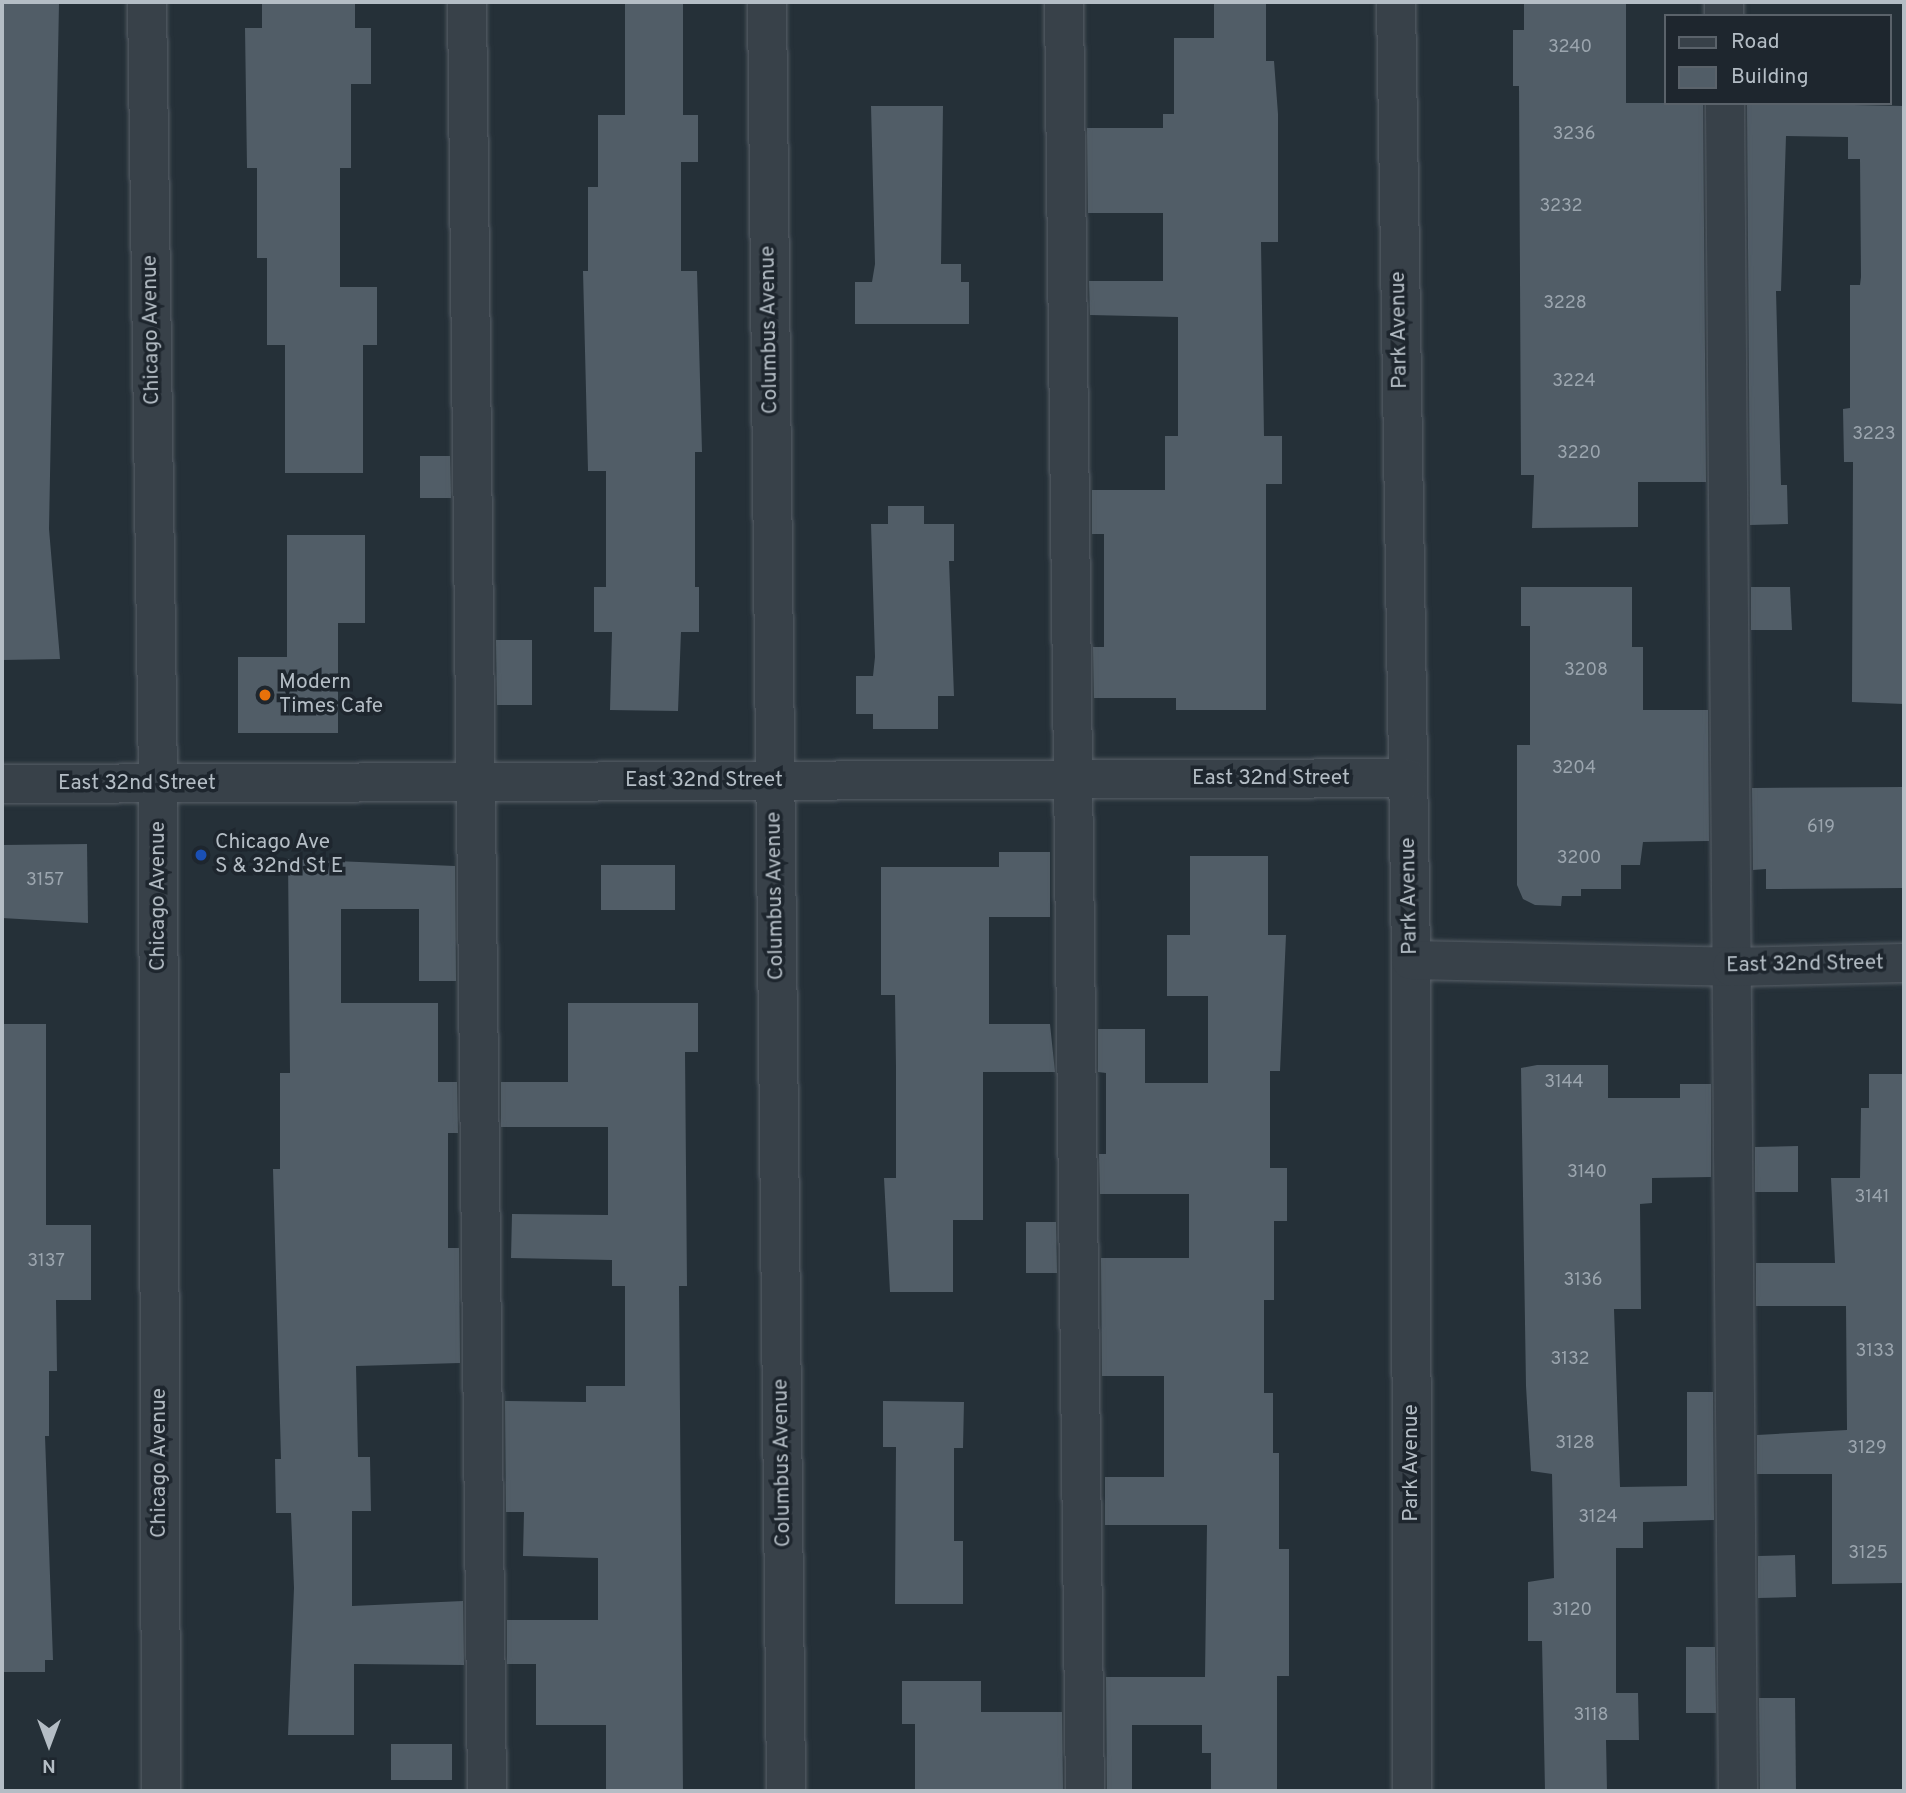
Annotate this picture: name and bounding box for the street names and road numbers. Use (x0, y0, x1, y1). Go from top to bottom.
street label: Columbus Avenue (756, 245, 784, 415)
street label: Chicago Avenue (138, 254, 166, 406)
street label: Park Avenue (1386, 271, 1414, 389)
street label: East 32nd Street (1192, 766, 1350, 792)
street label: East 32nd Street (625, 768, 783, 794)
street label: East 32nd Street (58, 771, 216, 797)
street label: Columbus Avenue (762, 811, 790, 981)
street label: Chicago Avenue (146, 821, 172, 971)
street label: Park Avenue (1396, 837, 1424, 955)
street label: East 32nd Street (1726, 951, 1884, 979)
street label: Columbus Avenue (769, 1378, 797, 1548)
street label: Chicago Avenue (147, 1388, 173, 1538)
street label: Park Avenue (1399, 1404, 1425, 1522)

